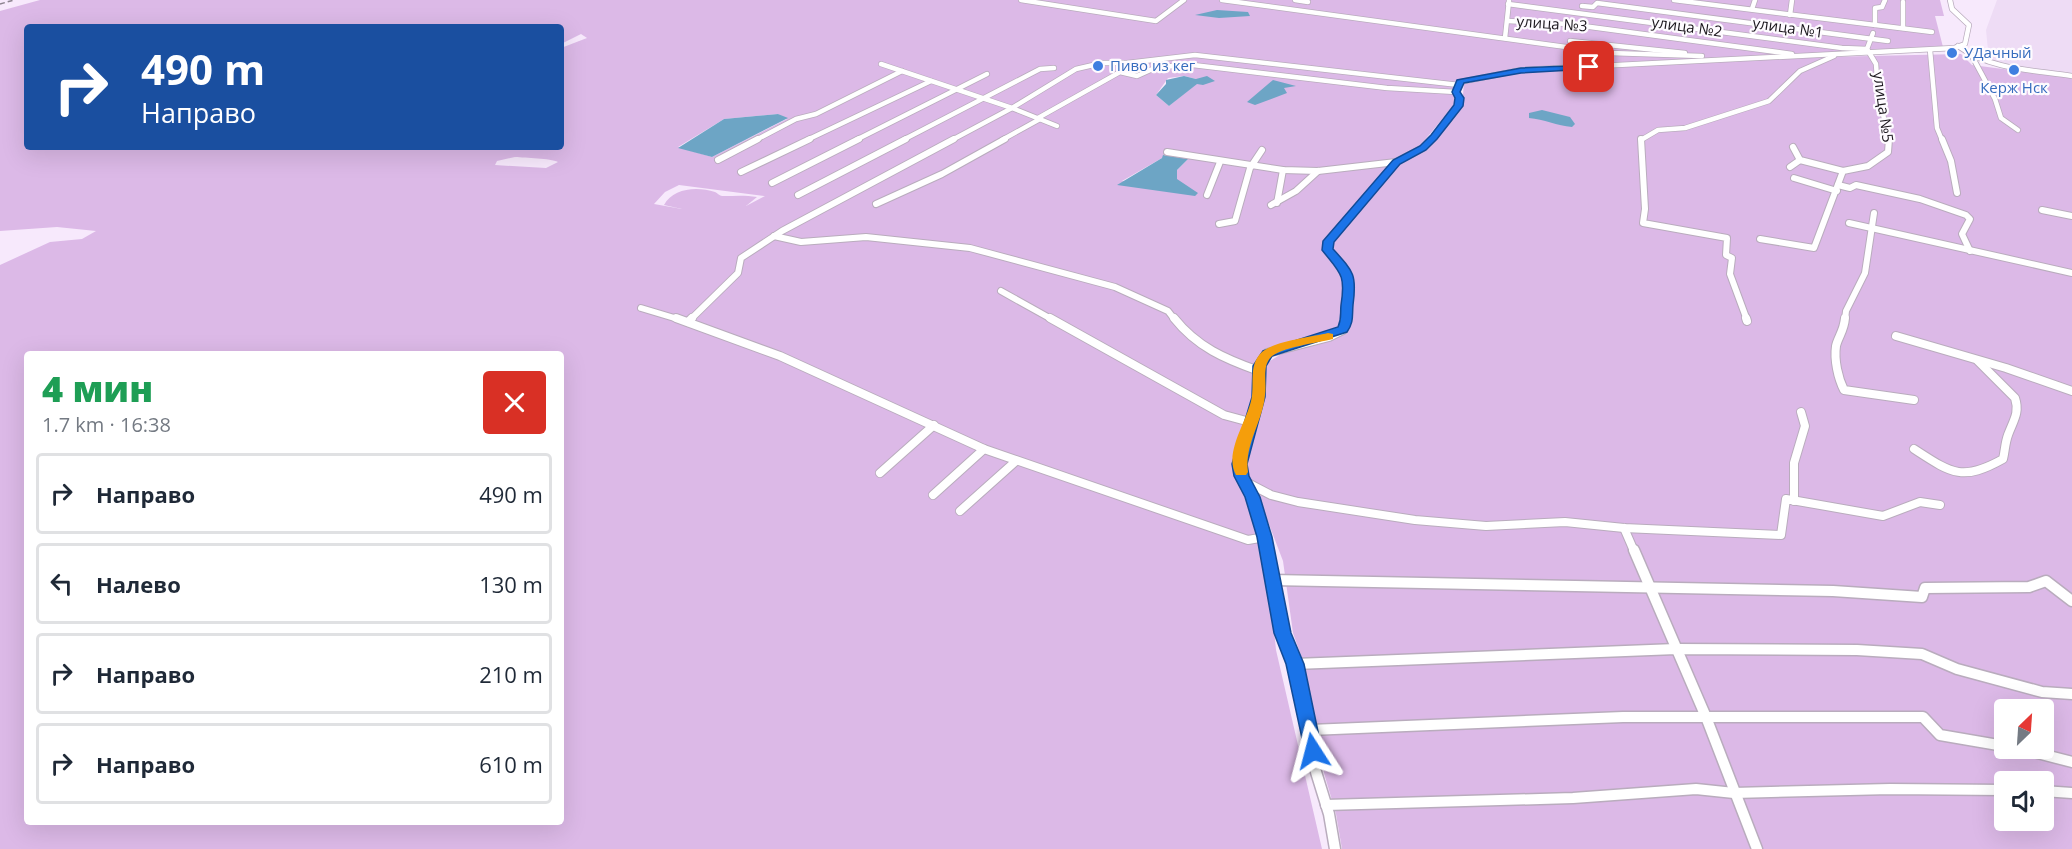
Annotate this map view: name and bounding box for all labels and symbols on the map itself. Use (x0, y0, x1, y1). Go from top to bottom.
street label: улица №3 (1516, 11, 1588, 35)
street label: улица №2 (1651, 11, 1724, 41)
street label: улица №1 (1752, 12, 1825, 42)
pin (1563, 41, 1614, 92)
place label: УДачный (1964, 42, 2032, 62)
marker: УДачный (1945, 46, 1959, 60)
place label: Пиво из кег (1110, 55, 1196, 75)
marker: Пиво из кег (1091, 59, 1105, 73)
marker: Керж Нск (2007, 63, 2021, 77)
street label: улица №5 (1869, 70, 1899, 143)
place label: Керж Нск (1980, 77, 2048, 97)
north arrow (1994, 699, 2054, 759)
position arrow (1281, 719, 1345, 783)

